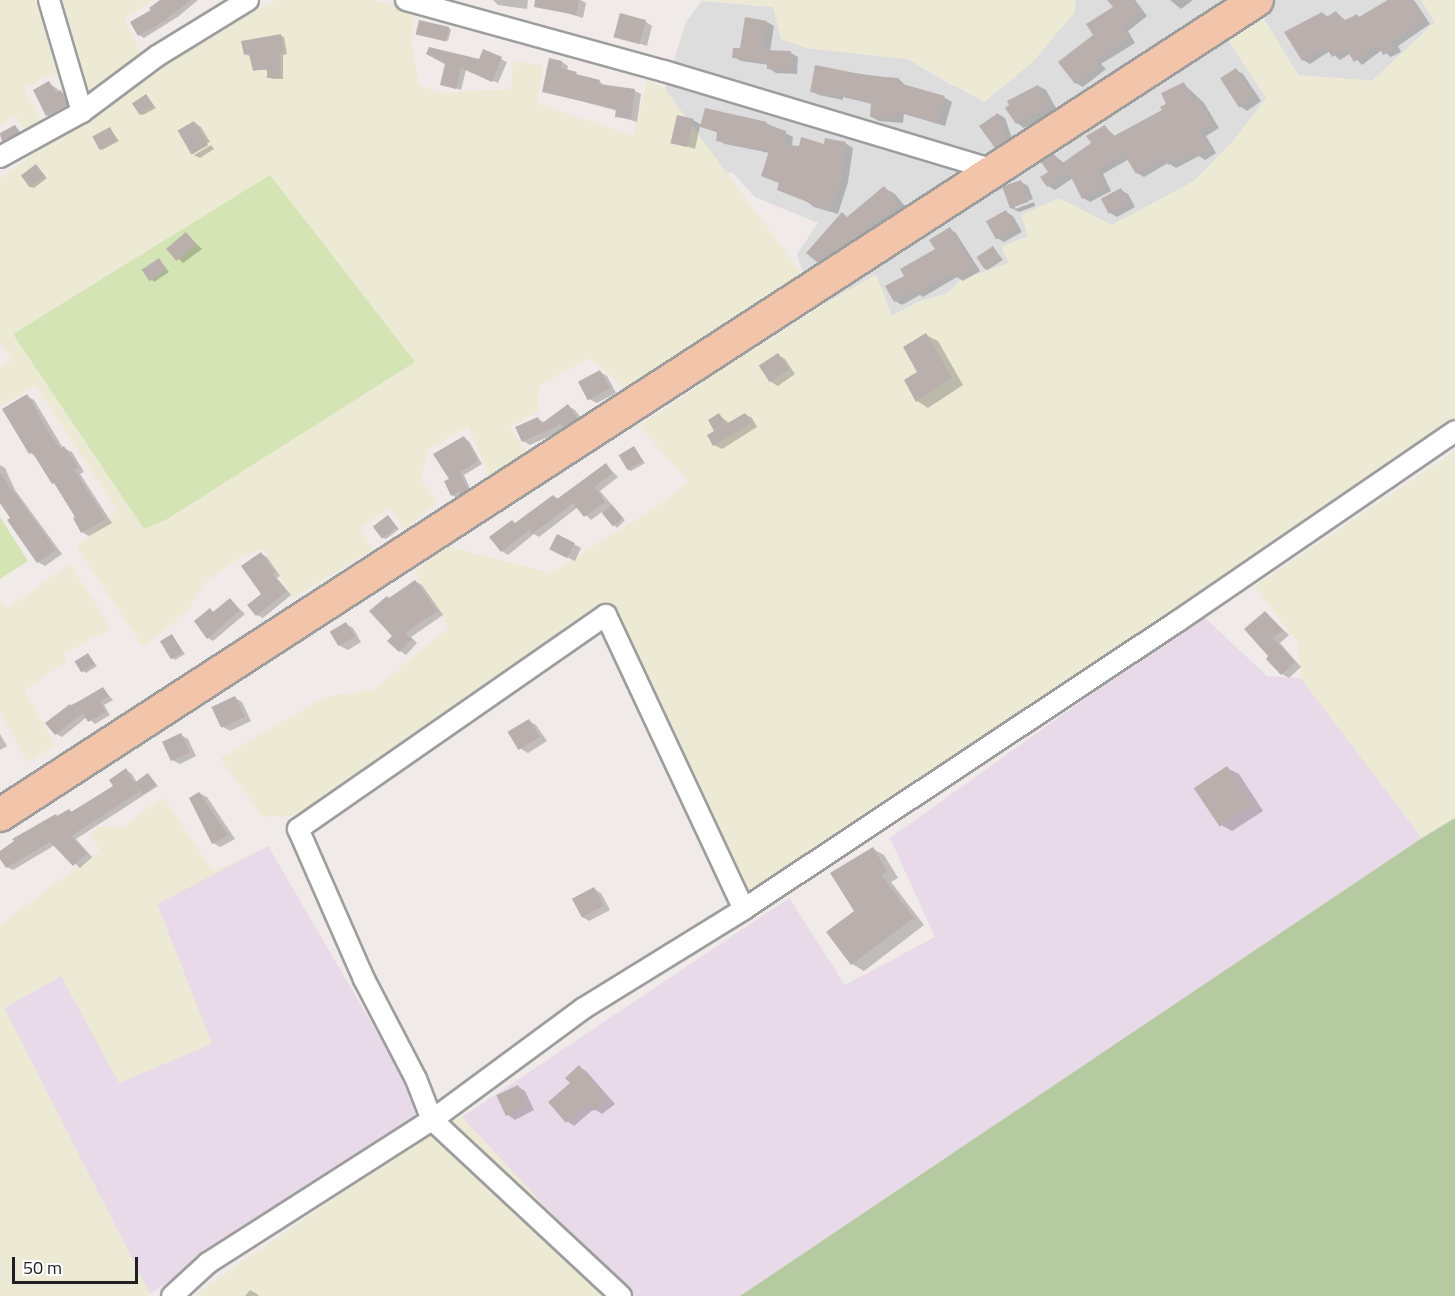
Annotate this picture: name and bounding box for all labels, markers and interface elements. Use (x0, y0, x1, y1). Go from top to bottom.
scale bar (15, 1245, 141, 1283)
text: 50 m (23, 1254, 62, 1281)

